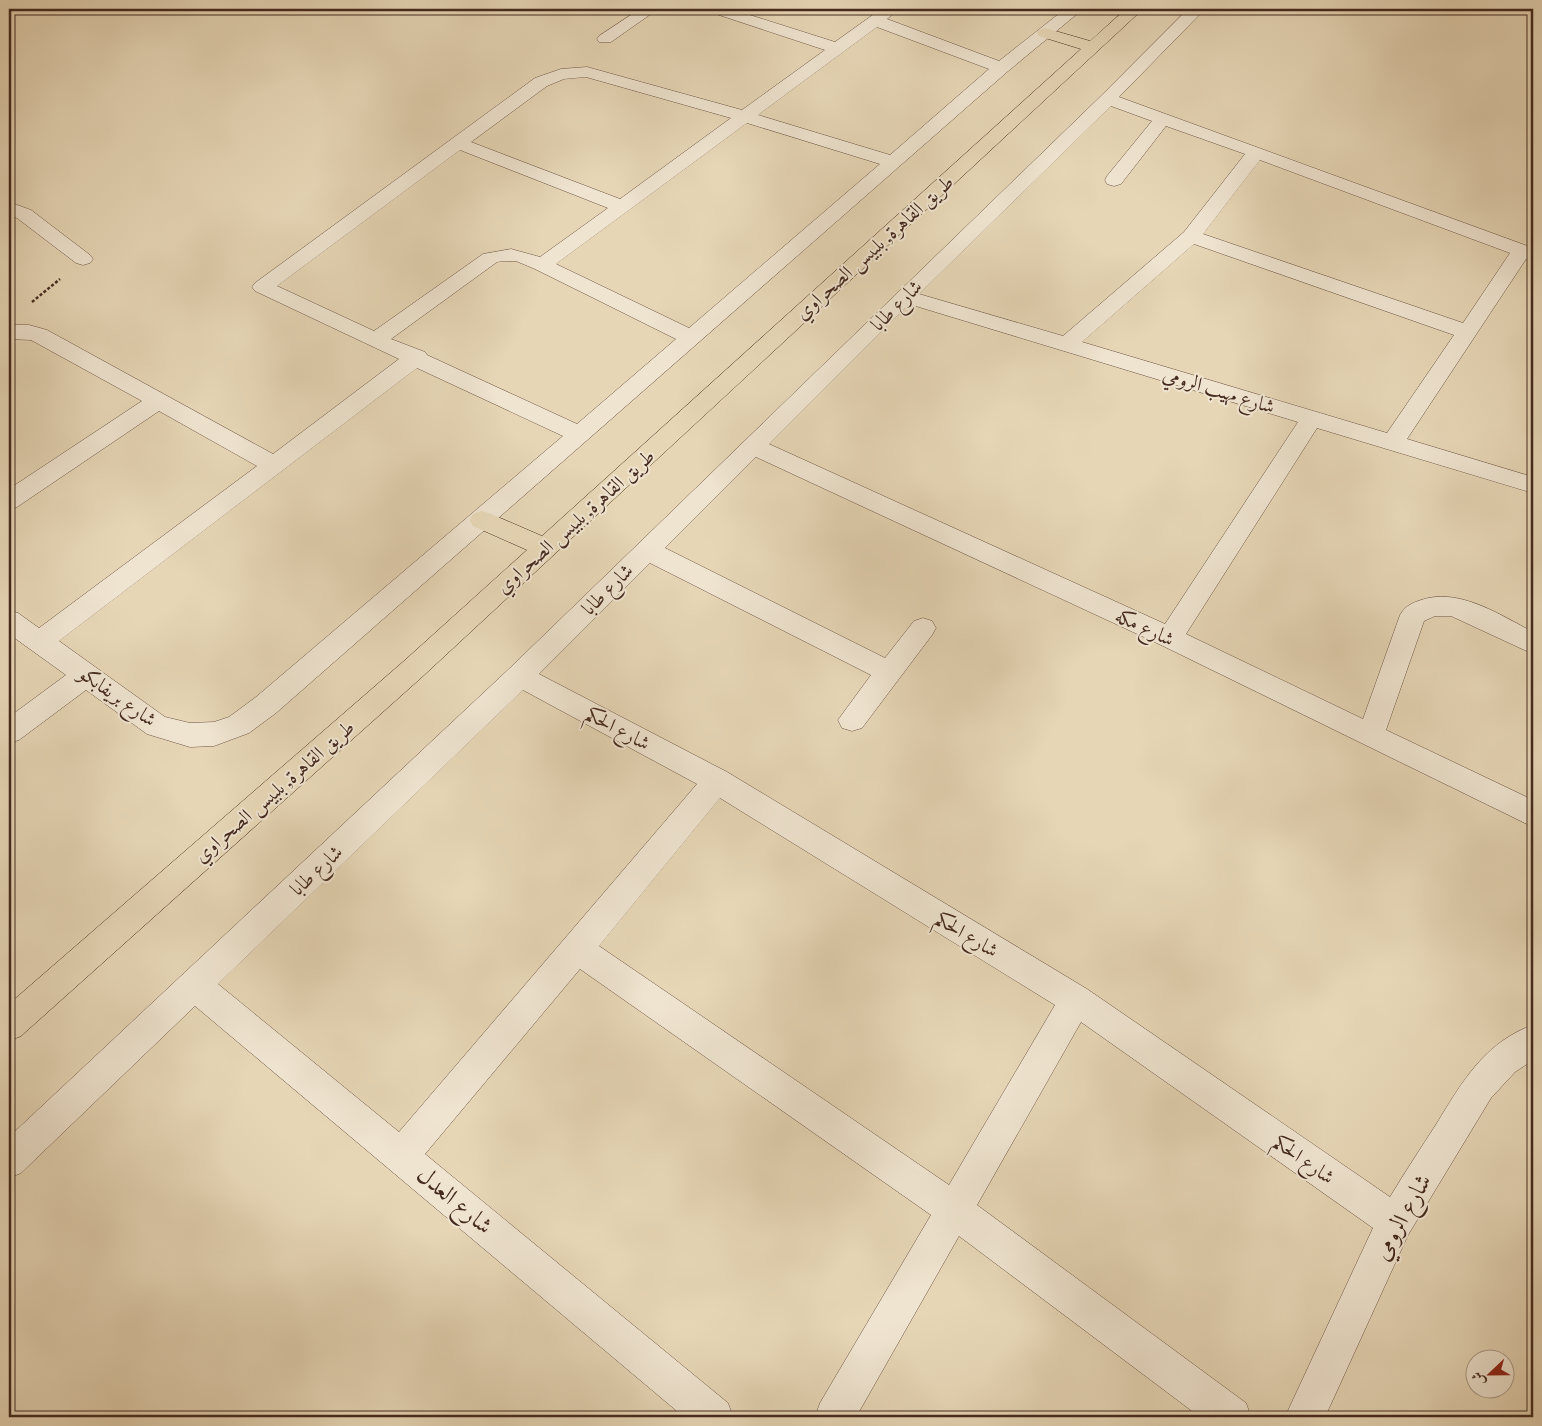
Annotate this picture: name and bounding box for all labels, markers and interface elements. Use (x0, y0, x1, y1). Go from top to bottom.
street label: طريق القاهرة, بلبيس الصحراوي (791, 170, 961, 327)
street label: شارع طابا (866, 275, 931, 340)
street label: شارع مهيب الرومي (1158, 363, 1278, 424)
street label: طريق القاهرة, بلبيس الصحراوي (492, 444, 662, 601)
street label: شارع طابا (577, 559, 642, 624)
street label: شارع مكه (1109, 604, 1178, 657)
street label: شارع بريفابكو (70, 660, 161, 736)
street label: شارع الحكم (578, 702, 654, 761)
street label: طريق القاهرة, بلبيس الصحراوي (189, 715, 362, 870)
street label: شارع طابا (285, 840, 351, 905)
street label: شارع الحكم (927, 907, 1003, 968)
street label: شارع الحكم (1265, 1130, 1339, 1195)
street label: شارع العدل (407, 1160, 499, 1244)
street label: شارع الرومي (1367, 1169, 1442, 1268)
north arrow (1464, 1348, 1514, 1398)
text: ش (1468, 1369, 1490, 1388)

